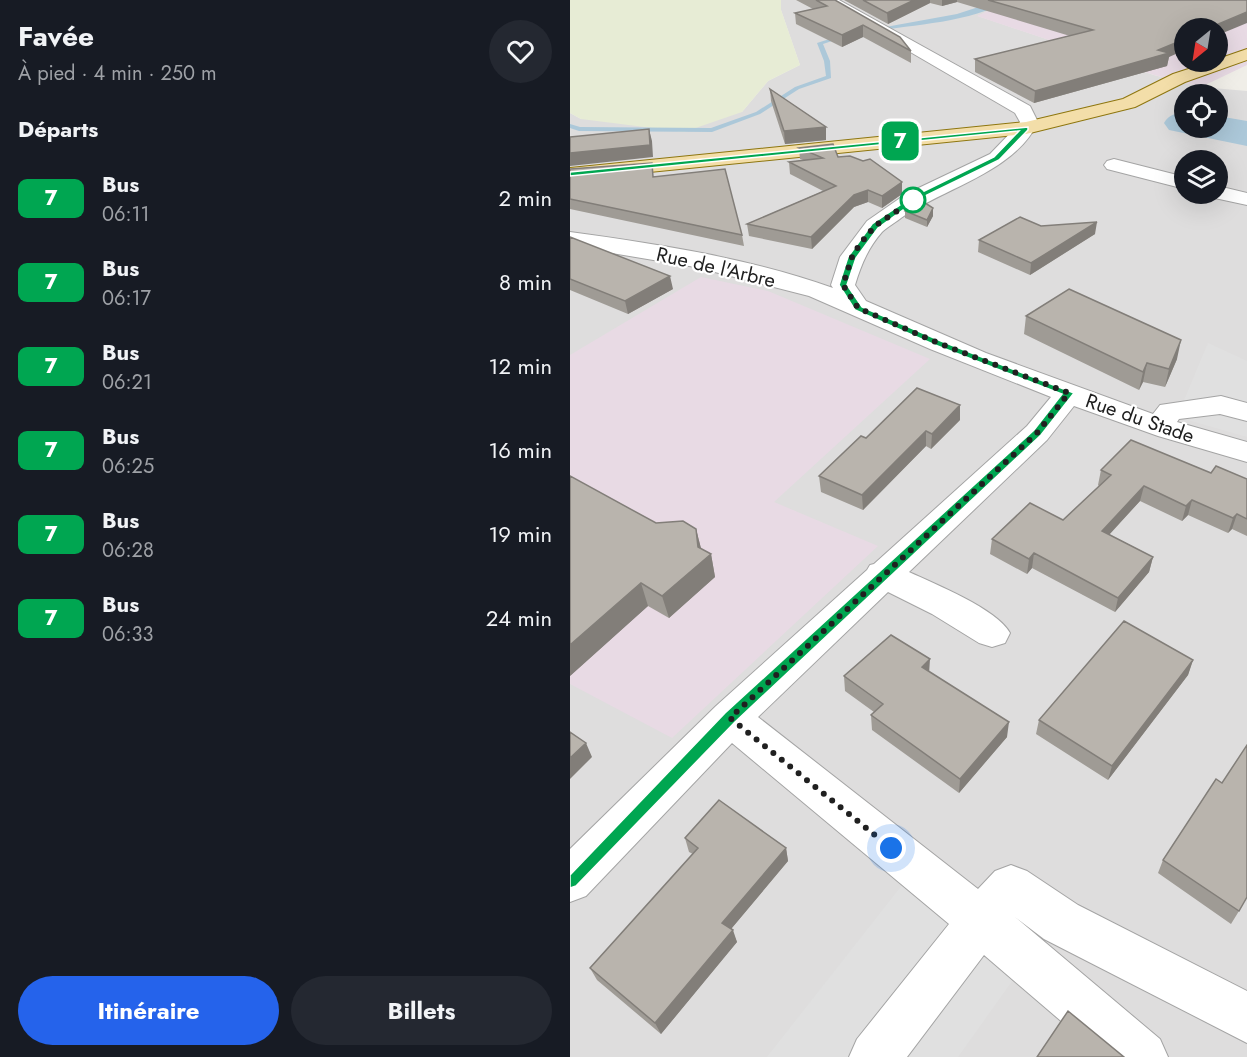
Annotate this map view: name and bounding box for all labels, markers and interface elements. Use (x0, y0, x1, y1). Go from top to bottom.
text: Favée (18, 16, 94, 57)
north arrow (1174, 18, 1228, 72)
map controls (1174, 18, 1228, 204)
button: heart (489, 20, 552, 83)
text: À pied · 4 min · 250 m (18, 59, 217, 88)
button: locate (1174, 84, 1228, 138)
text: Départs (18, 113, 98, 145)
line badge: 7 (880, 122, 920, 160)
text: 7 (894, 126, 906, 156)
button: layers (1174, 150, 1228, 204)
text: Bus (102, 168, 139, 200)
text: 2 min (498, 182, 552, 214)
text: 7 (45, 183, 57, 213)
unlabelled marker (900, 187, 926, 213)
text: 06:11 (102, 200, 150, 229)
street label: Rue de l'Arbre (654, 240, 778, 295)
text: Bus (102, 252, 139, 284)
text: 8 min (499, 266, 552, 298)
text: 7 (45, 267, 57, 297)
text: 06:17 (102, 284, 151, 313)
text: Bus (102, 336, 139, 368)
text: 12 min (489, 350, 552, 382)
text: 7 (45, 351, 57, 381)
text: 06:21 (102, 368, 152, 397)
street label: Rue du Stade (1082, 386, 1198, 451)
text: Bus (102, 420, 139, 452)
text: 16 min (488, 434, 552, 466)
text: 7 (45, 435, 57, 465)
text: 06:25 (102, 452, 154, 481)
text: Bus (102, 504, 139, 536)
text: 19 min (488, 518, 552, 550)
text: 7 (45, 519, 57, 549)
text: 06:28 (102, 536, 154, 565)
text: Bus (102, 588, 139, 620)
text: 24 min (486, 602, 552, 634)
text: 7 (45, 603, 57, 633)
text: 06:33 (102, 620, 153, 649)
your location (876, 833, 906, 863)
button: Itinéraire (18, 976, 279, 1045)
button: Billets (291, 976, 552, 1045)

